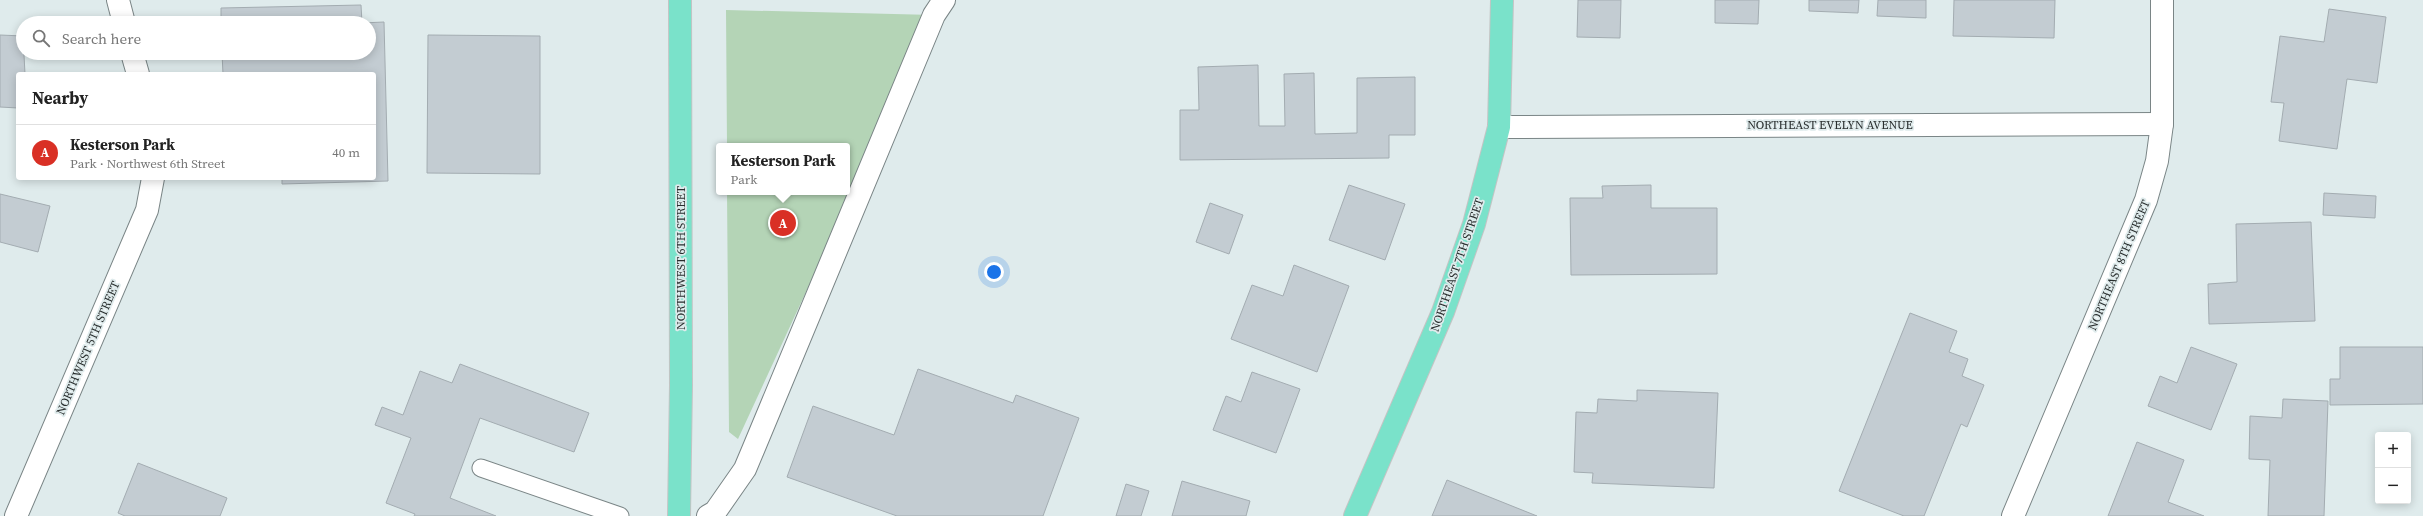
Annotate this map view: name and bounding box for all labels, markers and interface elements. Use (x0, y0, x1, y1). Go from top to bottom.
search box (16, 16, 376, 60)
icon: search (30, 27, 52, 49)
text: Search here (62, 28, 141, 49)
text: Nearby (32, 86, 88, 110)
street label: NORTHEAST EVELYN AVENUE (1747, 117, 1913, 133)
text: Kesterson Park (70, 134, 175, 155)
popup (716, 143, 850, 195)
text: A (41, 144, 49, 161)
text: 40 m (332, 144, 360, 161)
text: Kesterson Park (731, 150, 835, 171)
text: Park · Northwest 6th Street (70, 155, 225, 172)
text: Park (731, 171, 757, 188)
street label: NORTHWEST 6TH STREET (673, 185, 689, 330)
street label: NORTHEAST 7TH STREET (1427, 195, 1488, 334)
street label: NORTHEAST 8TH STREET (2084, 197, 2154, 333)
pin: A (770, 208, 796, 238)
your location (984, 262, 1004, 282)
street label: NORTHWEST 5TH STREET (53, 278, 124, 417)
map controls (2375, 432, 2411, 504)
button: + (2375, 432, 2411, 468)
button: − (2375, 468, 2411, 504)

